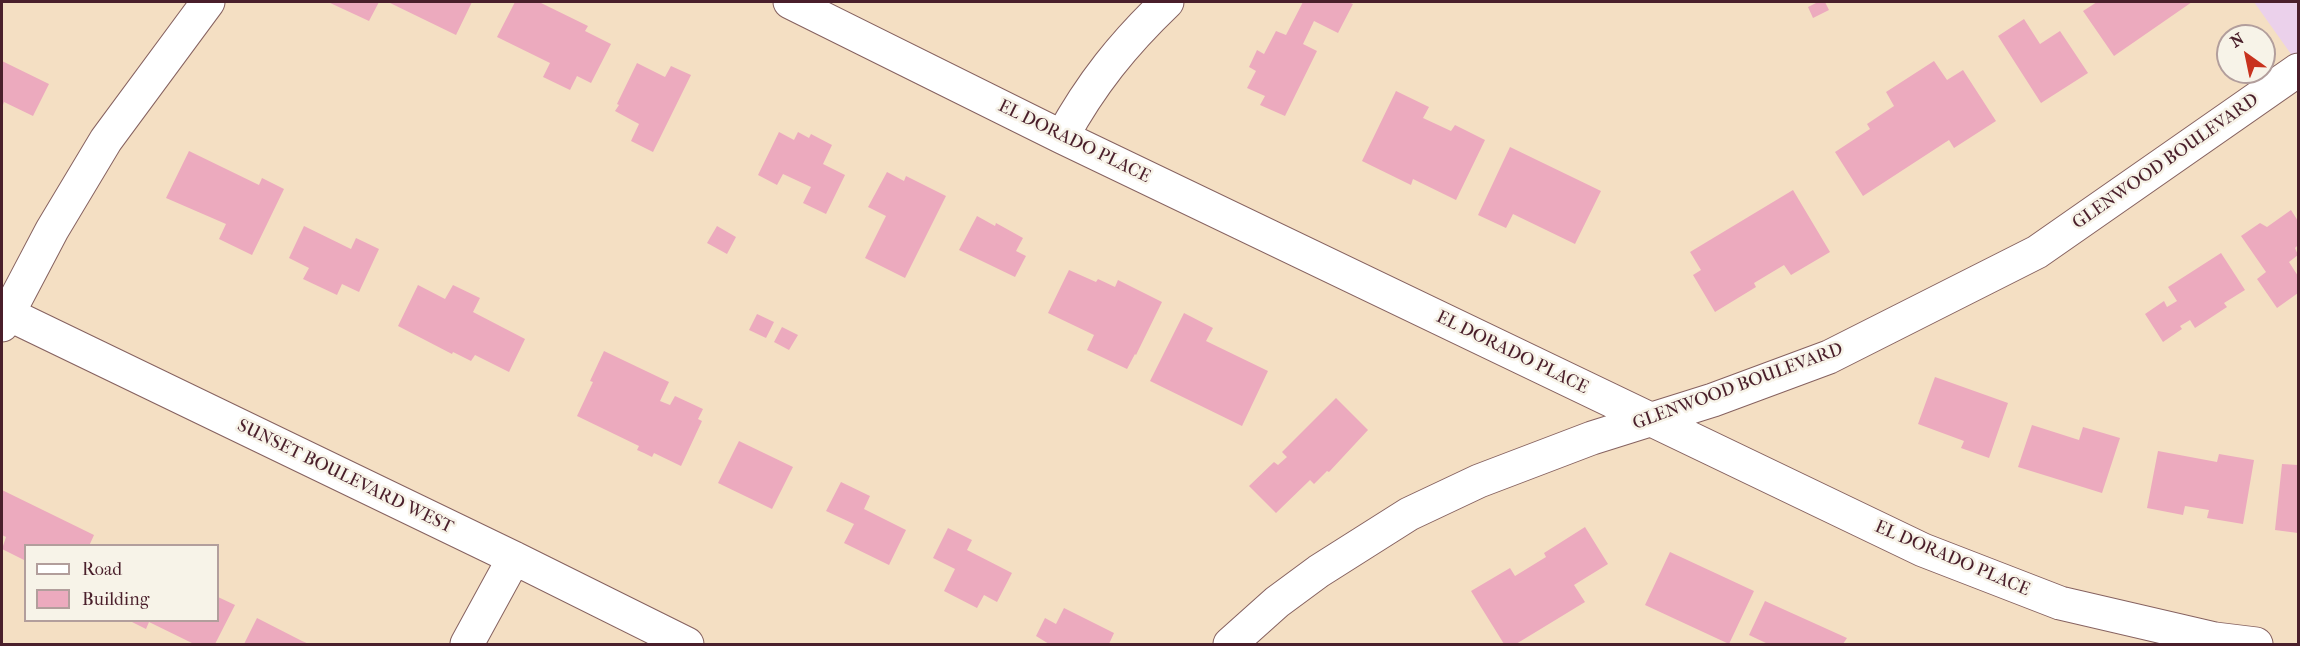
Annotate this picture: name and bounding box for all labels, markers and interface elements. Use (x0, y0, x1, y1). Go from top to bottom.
north arrow (2216, 24, 2276, 84)
text: N (2227, 29, 2247, 51)
street label: GLENWOOD BOULEVARD (2069, 89, 2263, 235)
street label: EL DORADO PLACE (995, 96, 1153, 188)
street label: EL DORADO PLACE (1433, 307, 1591, 399)
street label: GLENWOOD BOULEVARD (1630, 339, 1846, 435)
street label: SUNSET BOULEVARD WEST (233, 415, 457, 539)
street label: EL DORADO PLACE (1871, 517, 2033, 601)
legend (24, 544, 219, 622)
text: Road (82, 559, 122, 580)
text: Building (82, 589, 149, 610)

